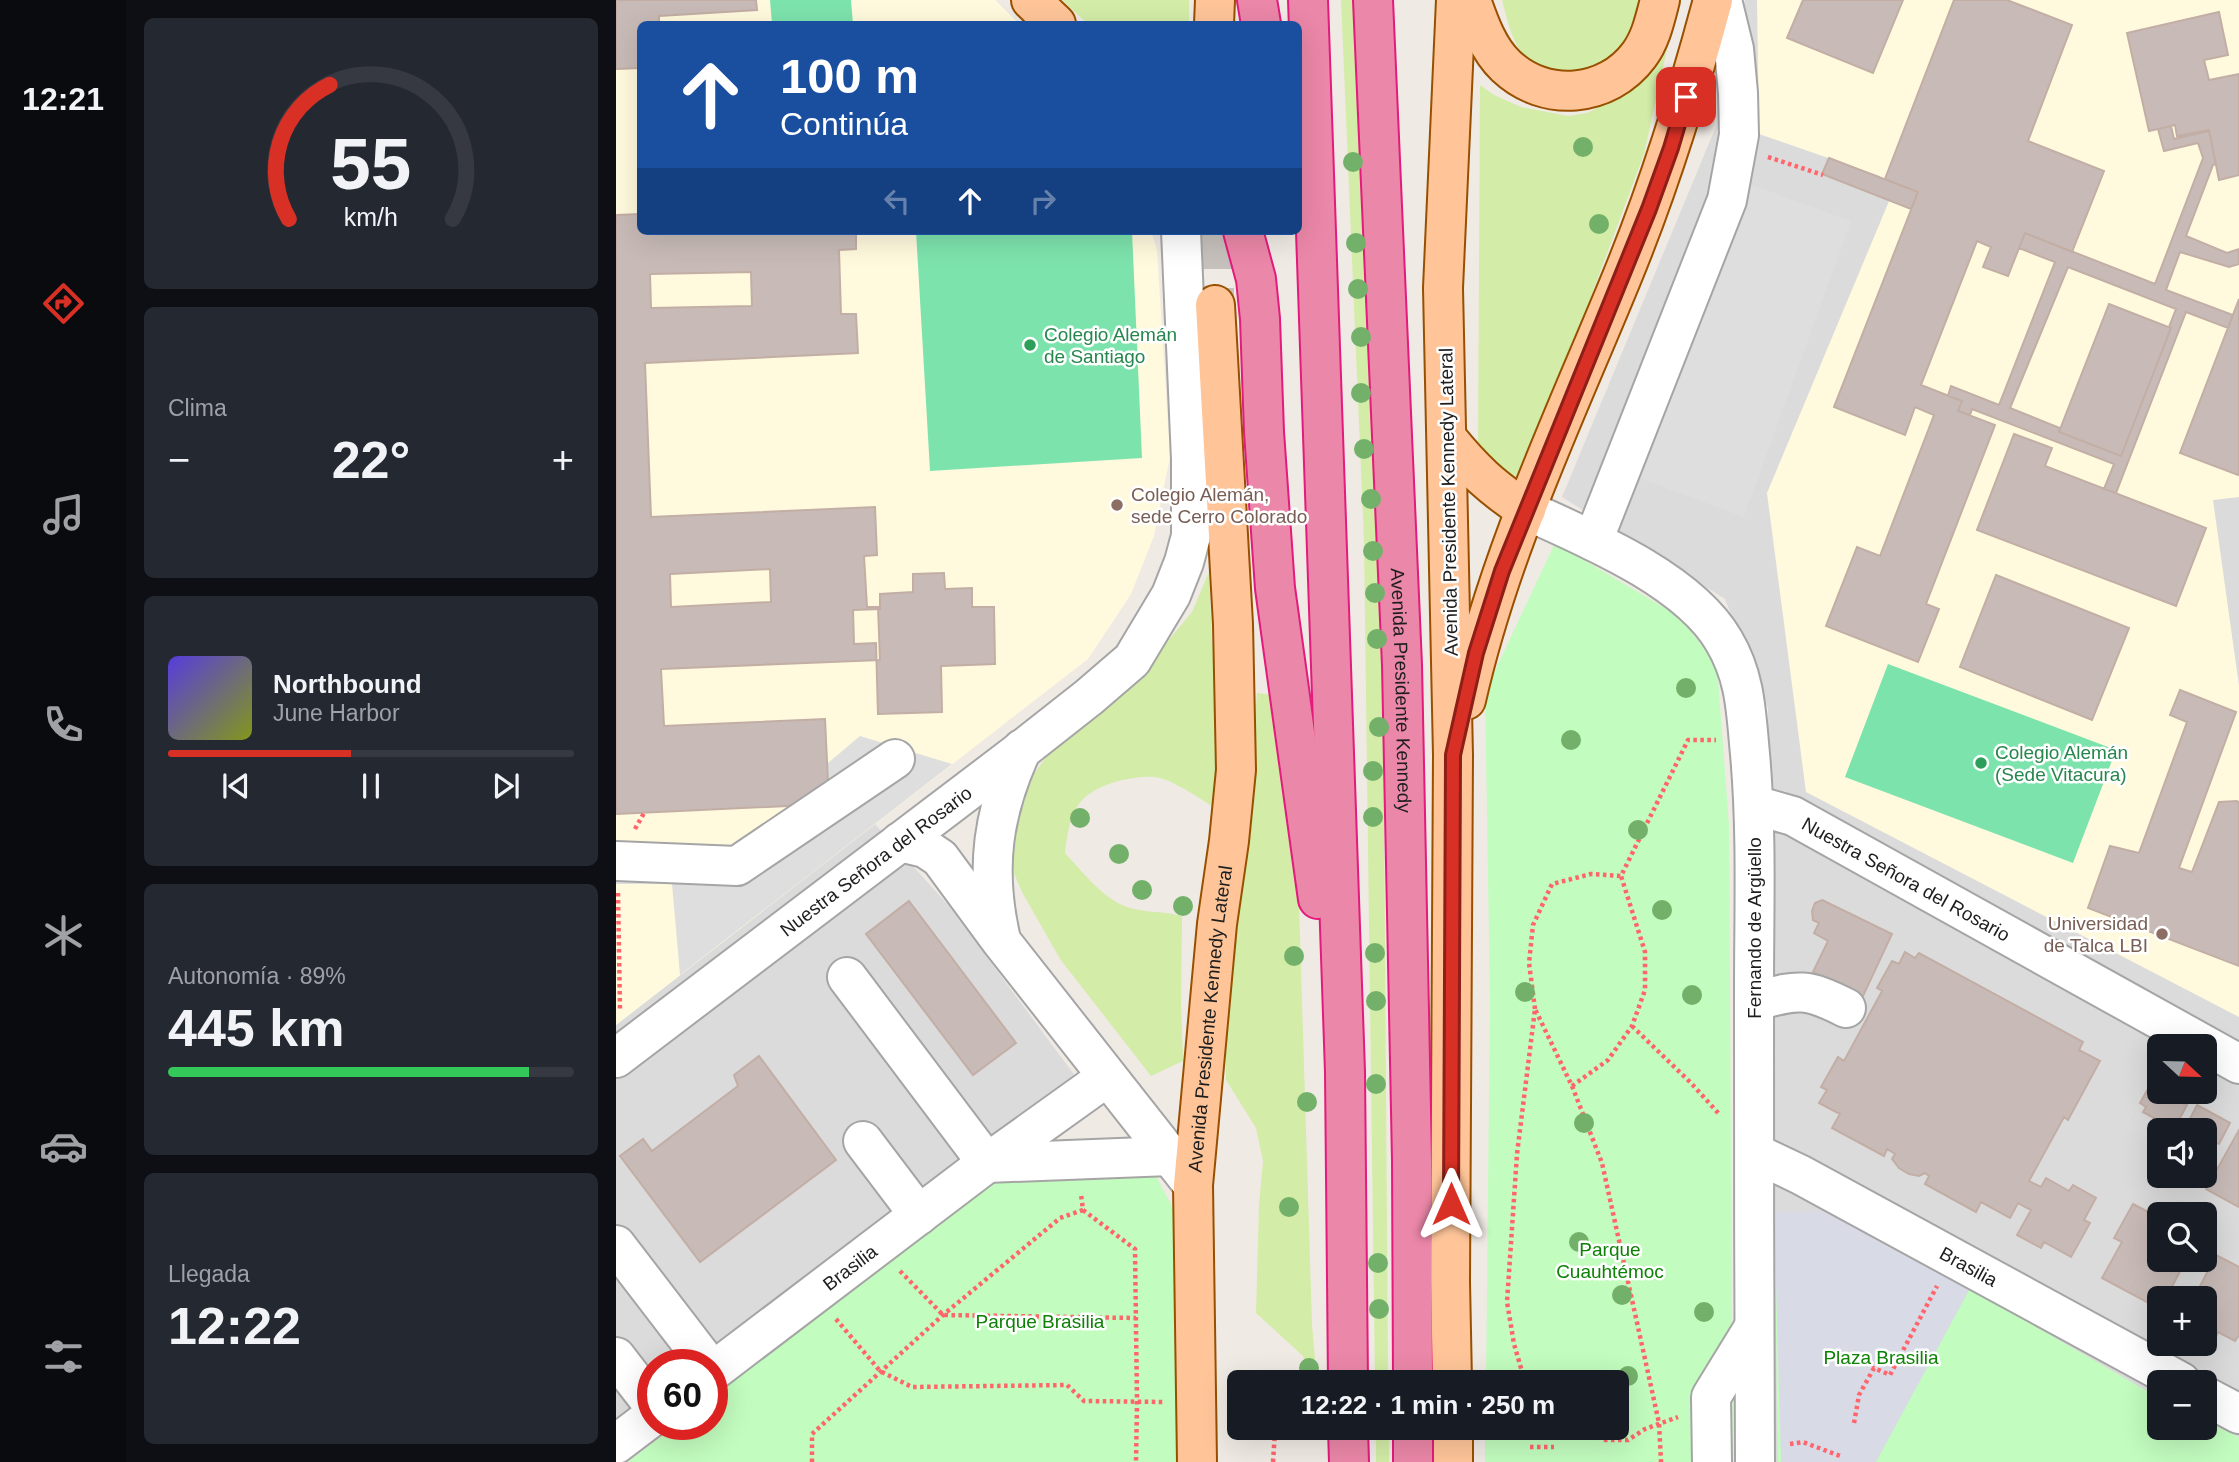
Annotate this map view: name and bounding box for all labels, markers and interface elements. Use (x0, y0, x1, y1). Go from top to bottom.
icon: ahead (665, 49, 756, 140)
text: 100 m (780, 49, 919, 103)
pin (1656, 67, 1716, 127)
icon: arrive (1667, 78, 1705, 116)
text: 12:21 (22, 81, 104, 117)
text: Continúa (780, 106, 908, 142)
text: 55 (331, 124, 411, 205)
icon: left (878, 182, 916, 220)
icon: ahead (951, 182, 989, 220)
icon: right (1024, 182, 1062, 220)
text: km/h (344, 203, 398, 231)
icon: directions (39, 279, 88, 328)
place label: Colegio Alemán de Santiago (1044, 324, 1177, 367)
marker: Colegio Alemán de Santiago (1022, 337, 1038, 353)
street label: Avenida Presidente Kennedy Lateral (1435, 348, 1462, 656)
text: Clima (168, 395, 227, 421)
text: 22° (332, 431, 410, 489)
text: − (168, 439, 190, 481)
text: + (552, 439, 574, 481)
place label: Colegio Alemán, sede Cerro Colorado (1131, 484, 1307, 527)
icon: music (39, 490, 88, 539)
marker: Colegio Alemán, sede Cerro Colorado (1109, 497, 1125, 513)
street label: Avenida Presidente Kennedy (1387, 568, 1415, 814)
text: Northbound (273, 669, 422, 699)
icon: phone (39, 700, 88, 749)
text: June Harbor (273, 700, 400, 726)
place label: Colegio Alemán (Sede Vitacura) (1995, 742, 2128, 785)
marker: Colegio Alemán (Sede Vitacura) (1973, 755, 1989, 771)
icon: previous (217, 767, 255, 805)
icon: pause (352, 767, 390, 805)
icon: next (487, 767, 525, 805)
street label: Nuestra Señora del Rosario (776, 782, 976, 941)
street label: Nuestra Señora del Rosario (1798, 813, 2014, 946)
street label: Fernando de Argüello (1744, 837, 1765, 1019)
street label: Avenida Presidente Kennedy Lateral (1184, 864, 1236, 1173)
icon: climate (39, 911, 88, 960)
place label: Universidad de Talca LBI (2044, 913, 2148, 956)
marker: Universidad de Talca LBI (2154, 926, 2170, 942)
text: Autonomía · 89% (168, 963, 346, 989)
text: 445 km (168, 999, 344, 1057)
north arrow (2147, 1034, 2217, 1104)
map controls (2147, 1034, 2217, 1440)
button: sound (2147, 1118, 2217, 1188)
icon: car (39, 1122, 88, 1171)
position arrow (1414, 1167, 1488, 1241)
button: search (2147, 1202, 2217, 1272)
park label: Parque Cuauhtémoc (1556, 1239, 1664, 1282)
street label: Brasilia (819, 1240, 882, 1295)
street label: Brasilia (1936, 1243, 2001, 1291)
text: Llegada (168, 1261, 250, 1287)
button: + (2147, 1286, 2217, 1356)
text: 12:22 (168, 1297, 301, 1355)
park label: Parque Brasilia (976, 1311, 1105, 1332)
icon: filters (39, 1332, 88, 1381)
park label: Plaza Brasilia (1823, 1347, 1939, 1368)
speed limit sign: 60 (637, 1349, 728, 1440)
button: − (2147, 1370, 2217, 1440)
text: 12:22 · 1 min · 250 m (1301, 1390, 1555, 1420)

